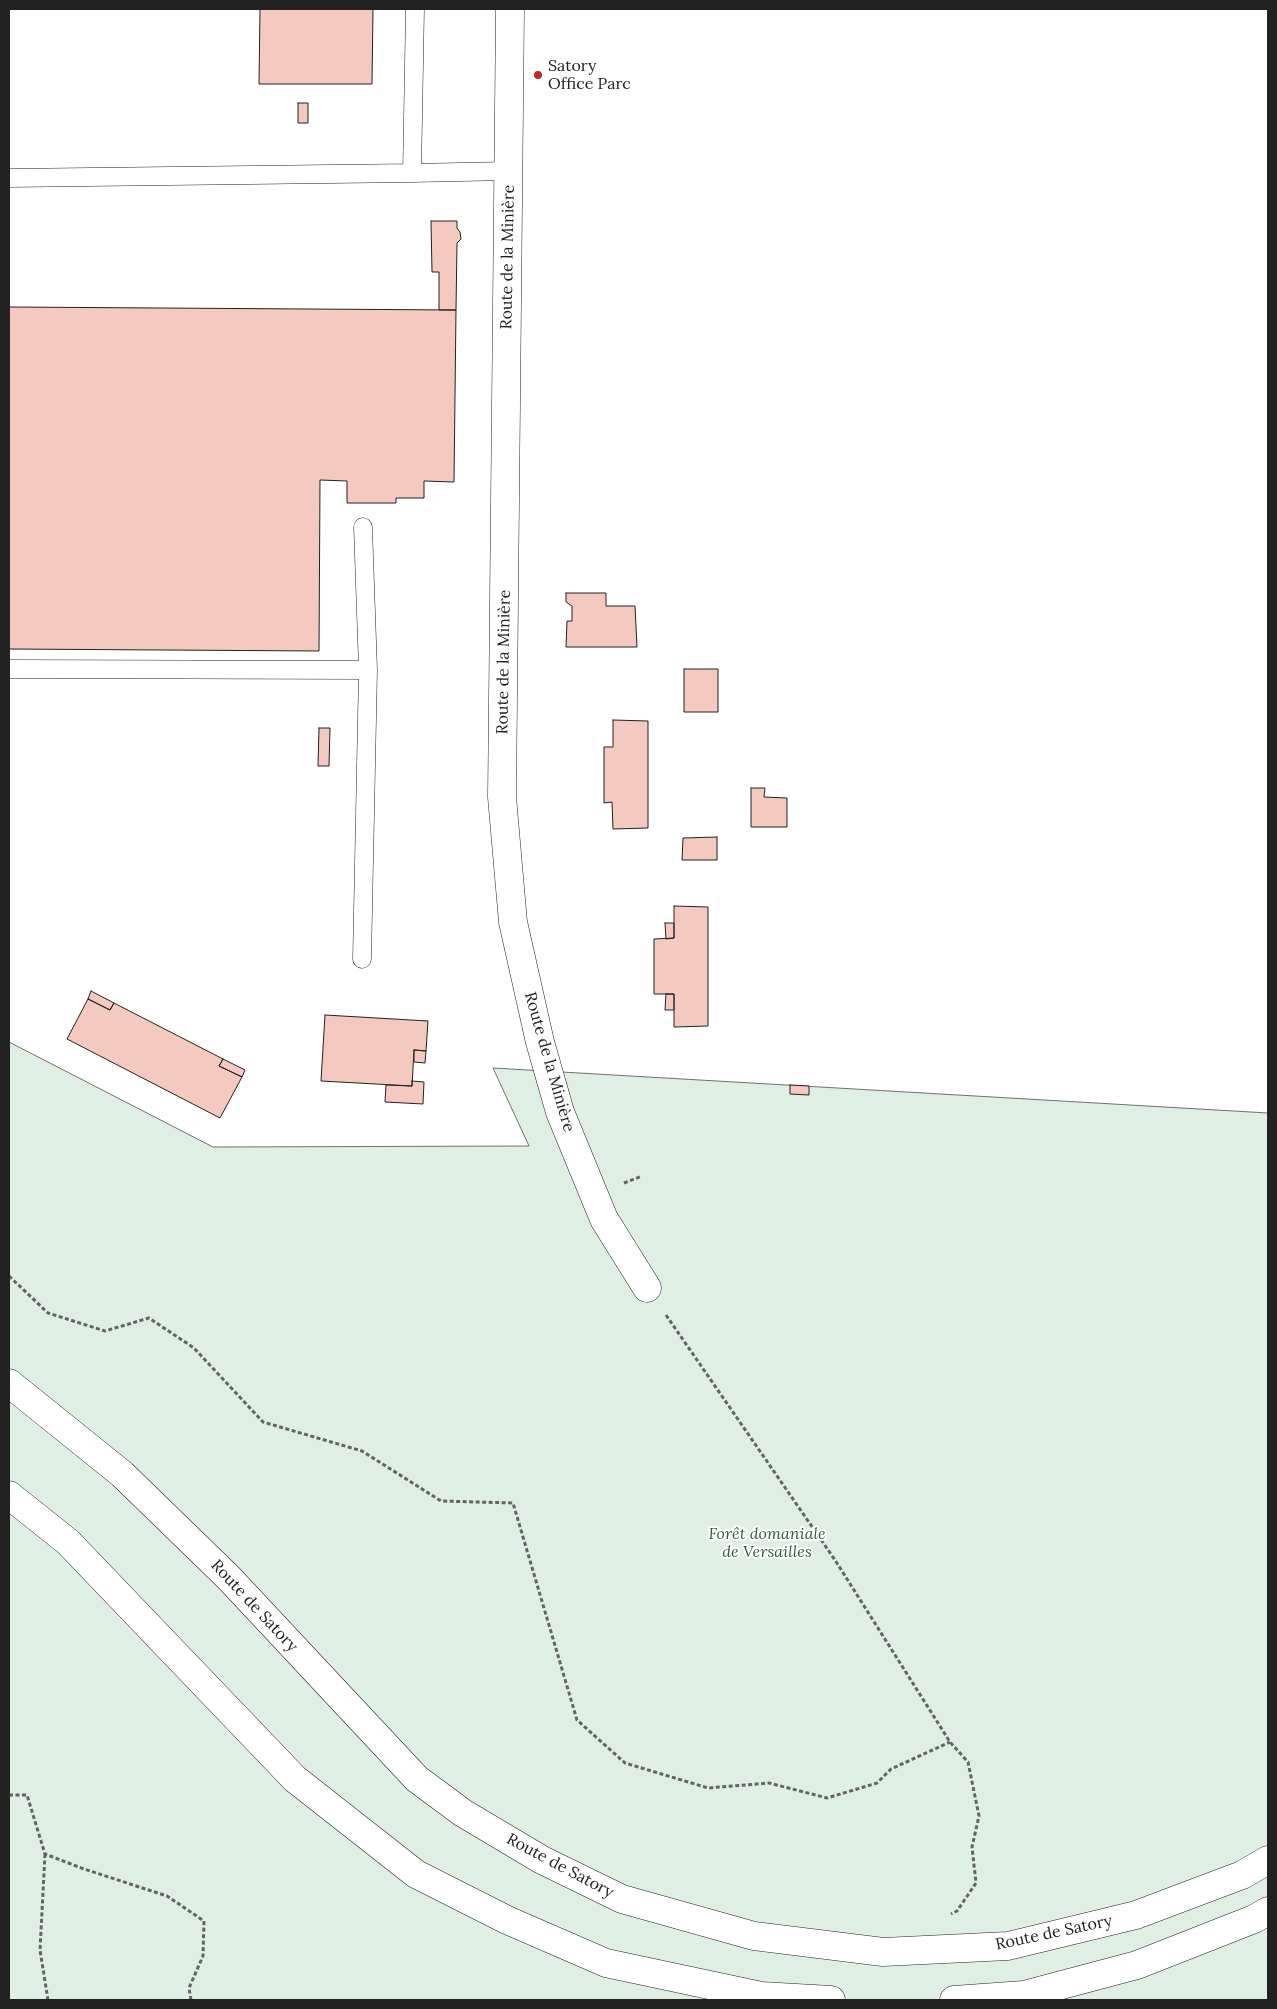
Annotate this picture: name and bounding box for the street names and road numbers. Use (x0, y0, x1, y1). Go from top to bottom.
street label: Route de la Minière (497, 184, 519, 330)
street label: Route de la Minière (493, 589, 515, 735)
street label: Route de la Minière (520, 990, 578, 1134)
street label: Route de Satory (206, 1556, 302, 1656)
street label: Route de Satory (503, 1830, 617, 1902)
street label: Route de Satory (994, 1911, 1114, 1955)

